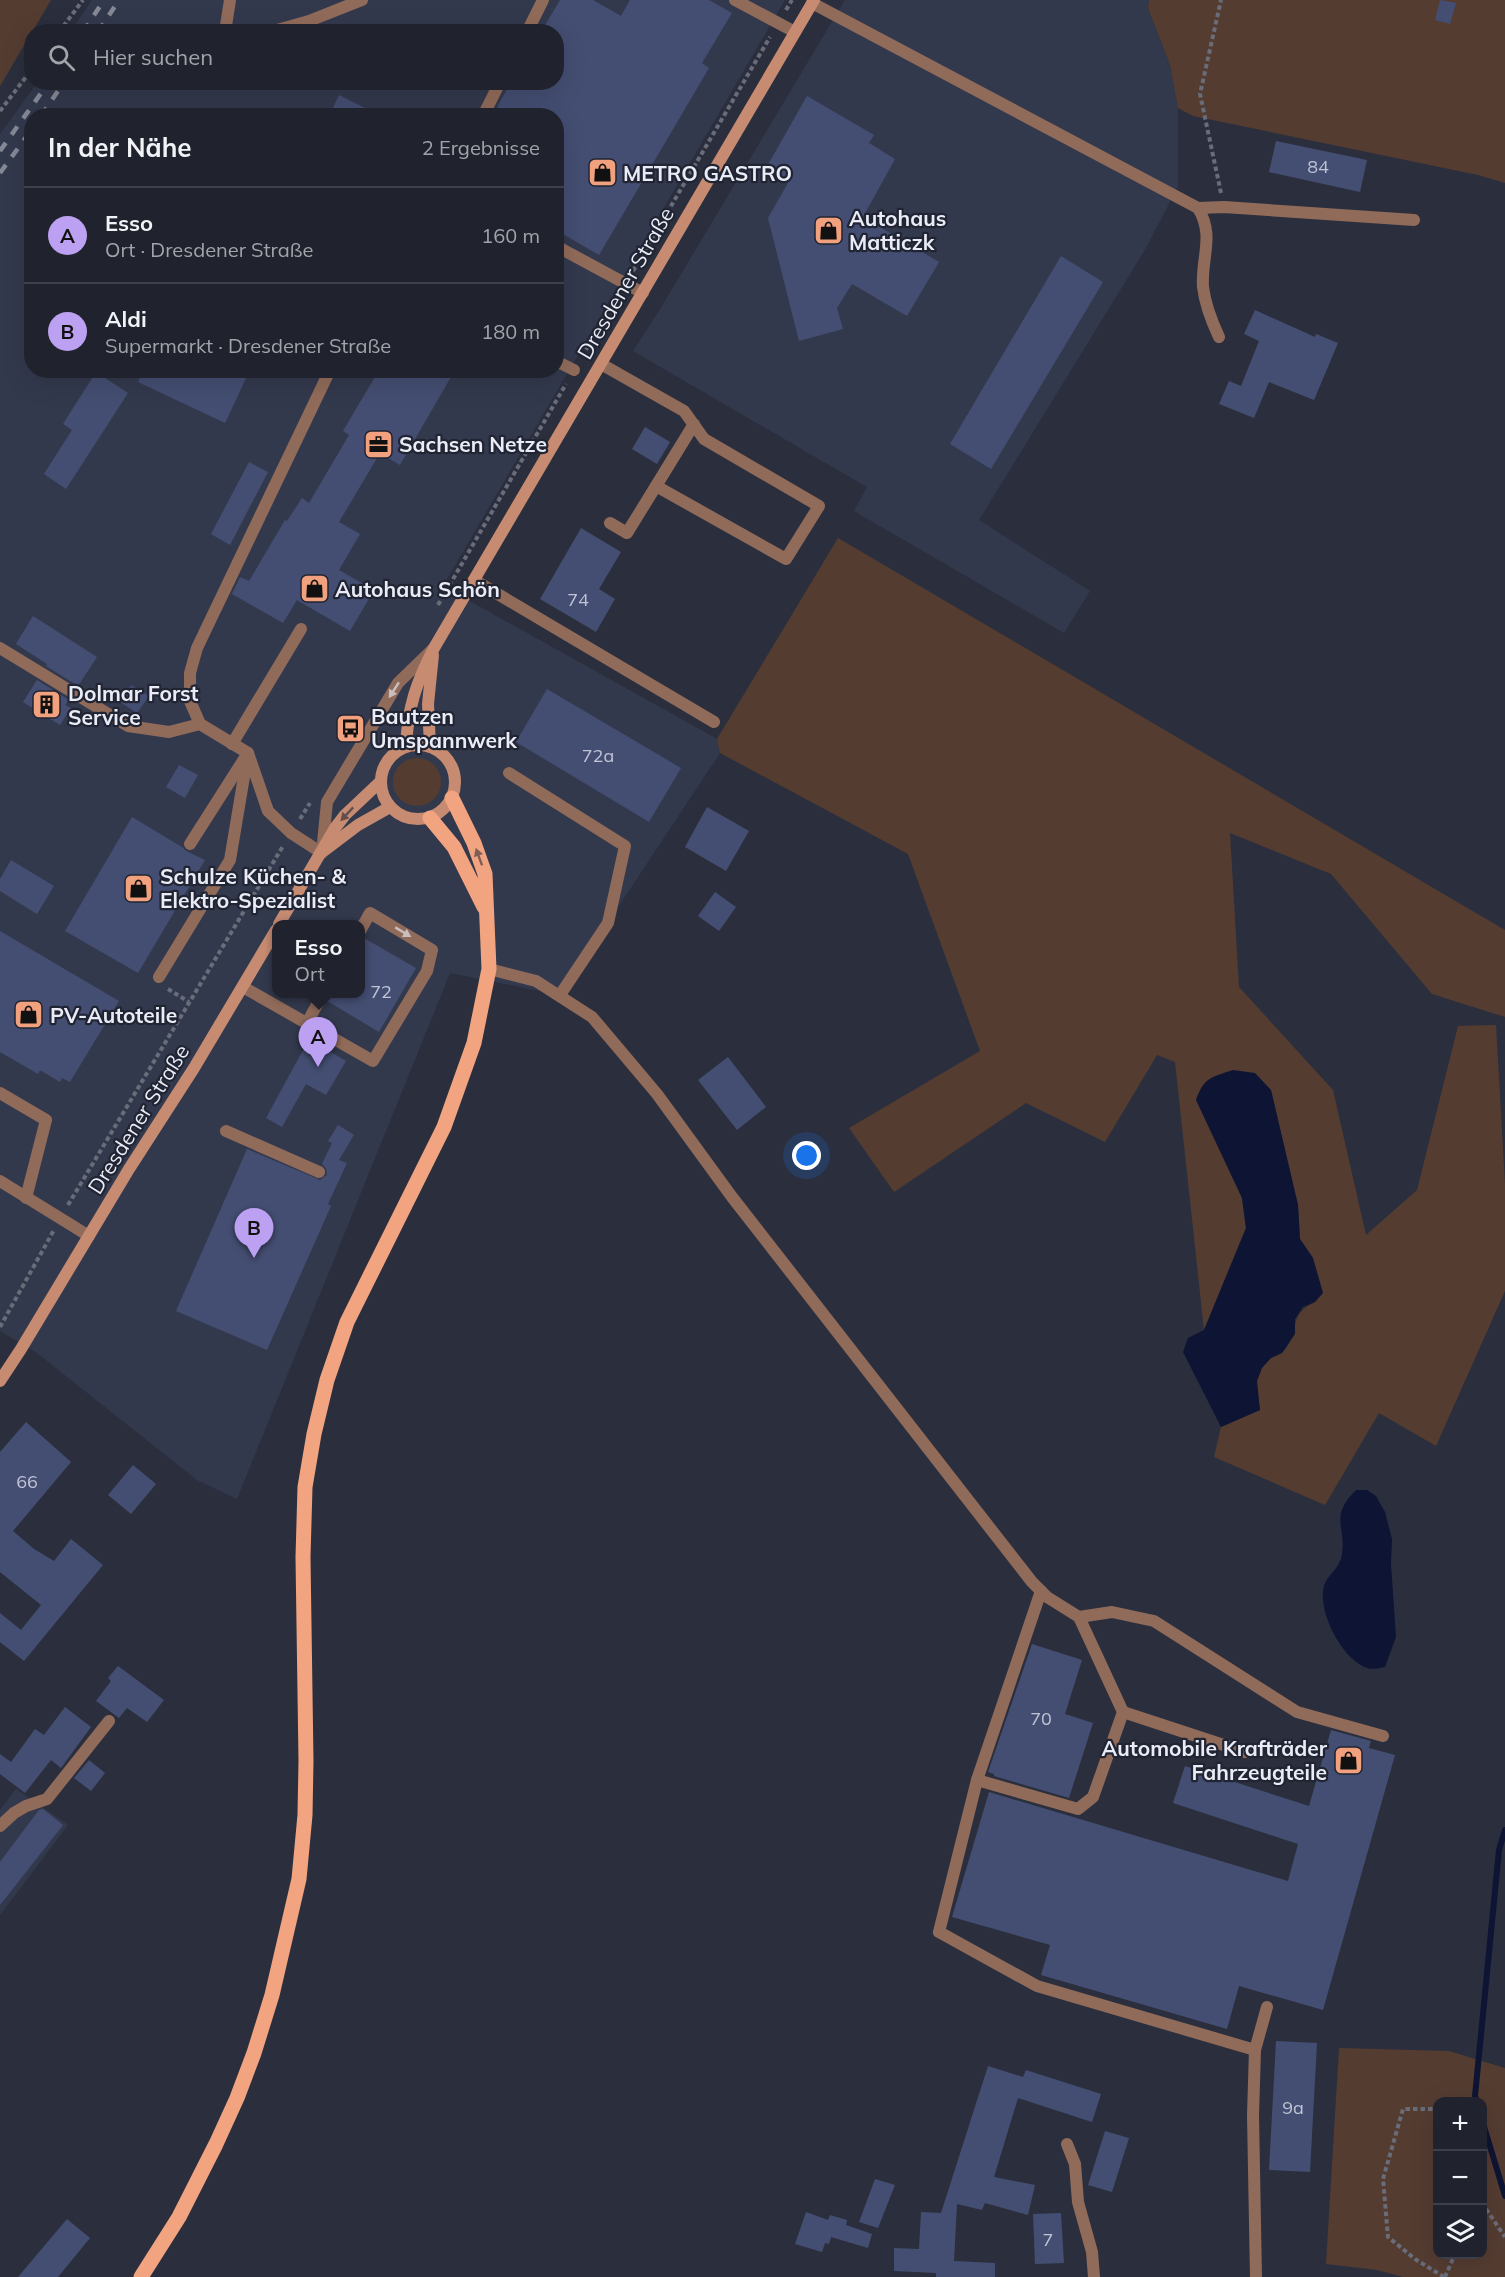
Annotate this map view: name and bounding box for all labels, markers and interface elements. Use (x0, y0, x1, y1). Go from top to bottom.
search box (24, 24, 564, 90)
icon: search (45, 41, 78, 74)
text: Hier suchen (93, 43, 213, 71)
text: In der Nähe (48, 131, 192, 164)
text: 2 Ergebnisse (422, 135, 540, 160)
house number: 84 (1307, 155, 1329, 178)
shop icon: METRO GASTRO (586, 157, 618, 189)
place label: METRO GASTRO (623, 160, 792, 186)
street label: Dresdener Straße (571, 202, 679, 364)
place label: Autohaus Matticzk (849, 205, 946, 255)
text: Esso (105, 209, 153, 237)
shop icon: Autohaus Matticzk (812, 214, 844, 246)
text: A (60, 223, 75, 248)
text: 160 m (481, 223, 540, 248)
text: Ort · Dresdener Straße (105, 237, 313, 262)
text: Aldi (105, 305, 147, 333)
text: B (61, 319, 74, 344)
text: 180 m (481, 319, 540, 344)
text: Supermarkt · Dresdener Straße (105, 333, 391, 358)
office icon: Sachsen Netze (362, 428, 394, 460)
place label: Sachsen Netze (399, 431, 547, 457)
shop icon: Autohaus Schön (298, 573, 330, 605)
place label: Autohaus Schön (335, 576, 500, 602)
house number: 74 (567, 588, 589, 611)
place label: Dolmar Forst Service (68, 680, 198, 730)
one-way arrow (388, 682, 399, 698)
building icon: Dolmar Forst Service (31, 689, 63, 721)
place label: Bautzen Umspannwerk (371, 703, 517, 753)
bus stop icon: Bautzen Umspannwerk (334, 712, 366, 744)
house number: 72a (582, 744, 614, 767)
one-way arrow (340, 806, 354, 821)
one-way arrow (474, 848, 484, 866)
place label: Schulze Küchen- & Elektro-Spezialist (160, 863, 347, 913)
shop icon: Schulze Küchen- & Elektro-Spezialist (123, 872, 155, 904)
popup (272, 920, 365, 998)
one-way arrow (395, 927, 411, 938)
text: Esso (294, 933, 343, 961)
text: Ort (294, 961, 325, 986)
house number: 72 (370, 980, 392, 1003)
shop icon: PV-Autoteile (13, 999, 45, 1031)
place label: PV-Autoteile (50, 1002, 177, 1028)
pin: A (298, 1018, 338, 1067)
street label: Dresdener Straße (82, 1040, 194, 1198)
your location (792, 1141, 821, 1170)
pin: B (234, 1208, 274, 1258)
house number: 66 (16, 1470, 38, 1493)
house number: 70 (1030, 1707, 1052, 1730)
place label: Automobile Krafträder Fahrzeugteile (1102, 1735, 1328, 1785)
shop icon: Automobile Krafträder Fahrzeugteile (1332, 1744, 1364, 1776)
house number: 9a (1282, 2096, 1304, 2119)
map controls (1433, 2097, 1487, 2259)
button: + (1433, 2097, 1487, 2151)
button: − (1433, 2151, 1487, 2205)
button: layers (1433, 2205, 1487, 2259)
house number: 7 (1043, 2228, 1053, 2251)

